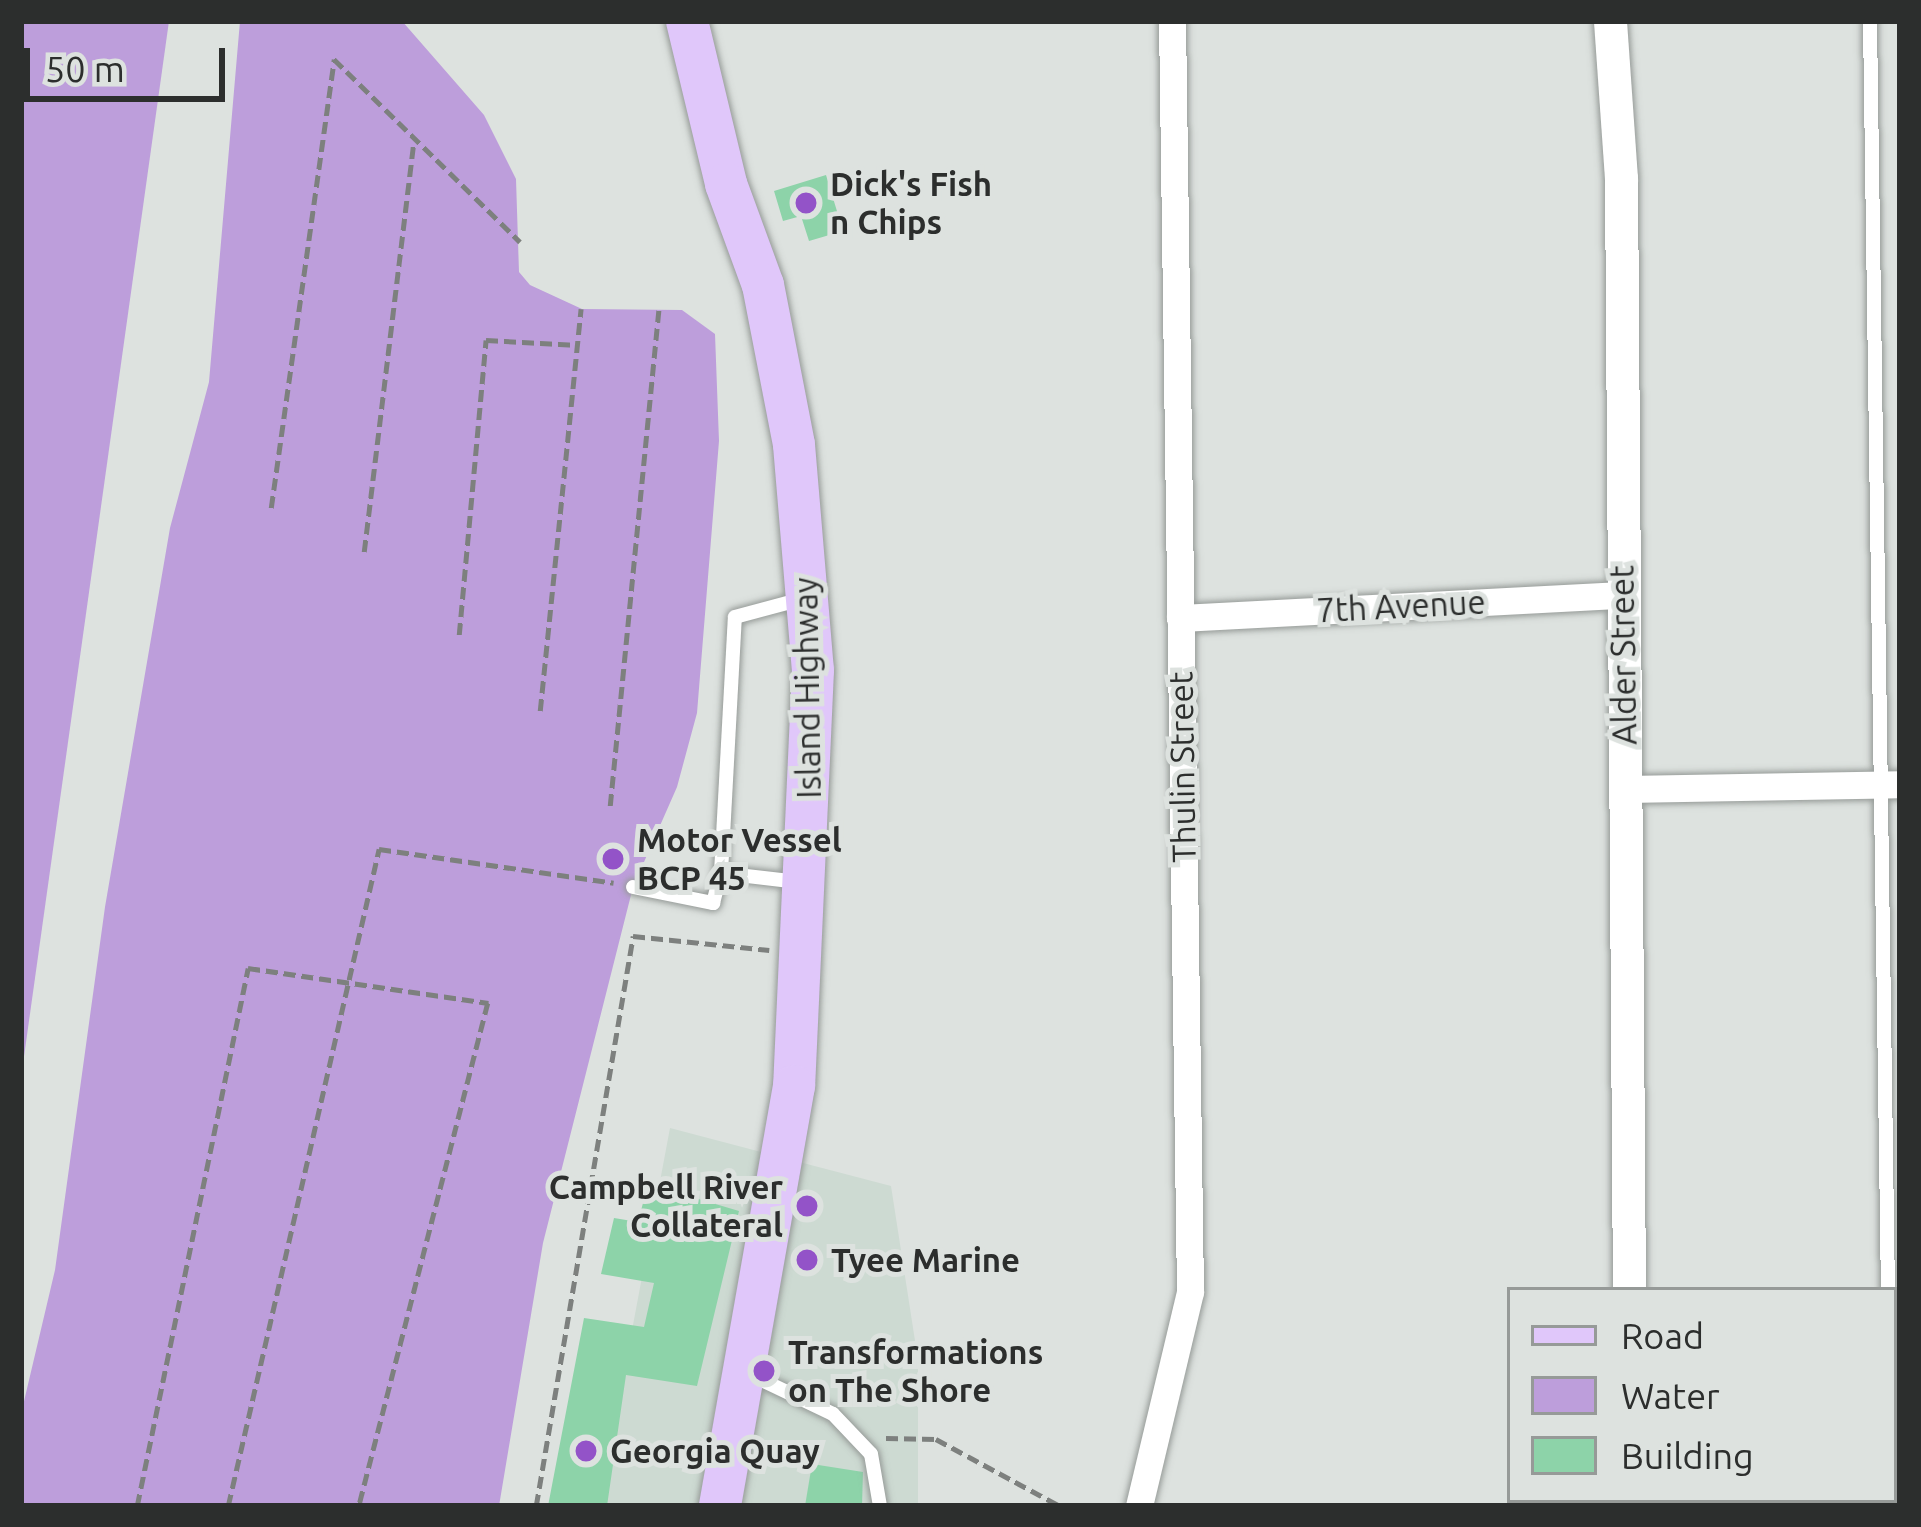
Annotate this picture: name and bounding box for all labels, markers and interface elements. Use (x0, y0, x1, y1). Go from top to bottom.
scale bar (30, 24, 231, 98)
text: 50 m (45, 48, 125, 89)
place label: Dick's Fish n Chips (830, 164, 992, 242)
marker: Dick's Fish n Chips (793, 190, 819, 216)
street label: Alder Street (1602, 565, 1644, 745)
street label: Island Highway (785, 577, 829, 799)
street label: 7th Avenue (1316, 582, 1486, 630)
street label: Thulin Street (1161, 671, 1203, 863)
place label: Motor Vessel BCP 45 (637, 820, 842, 898)
marker: Motor Vessel BCP 45 (600, 846, 626, 872)
place label: Campbell River Collateral (549, 1167, 783, 1245)
marker: Campbell River Collateral (794, 1193, 820, 1219)
place label: Tyee Marine (831, 1240, 1020, 1280)
marker: Tyee Marine (794, 1247, 820, 1273)
legend (1507, 1287, 1897, 1503)
text: Road (1621, 1315, 1704, 1356)
place label: Transformations on The Shore (788, 1332, 1043, 1410)
marker: Transformations on The Shore (751, 1358, 777, 1384)
text: Water (1621, 1375, 1720, 1416)
place label: Georgia Quay (610, 1431, 820, 1471)
text: Building (1621, 1435, 1754, 1476)
marker: Georgia Quay (573, 1438, 599, 1464)

